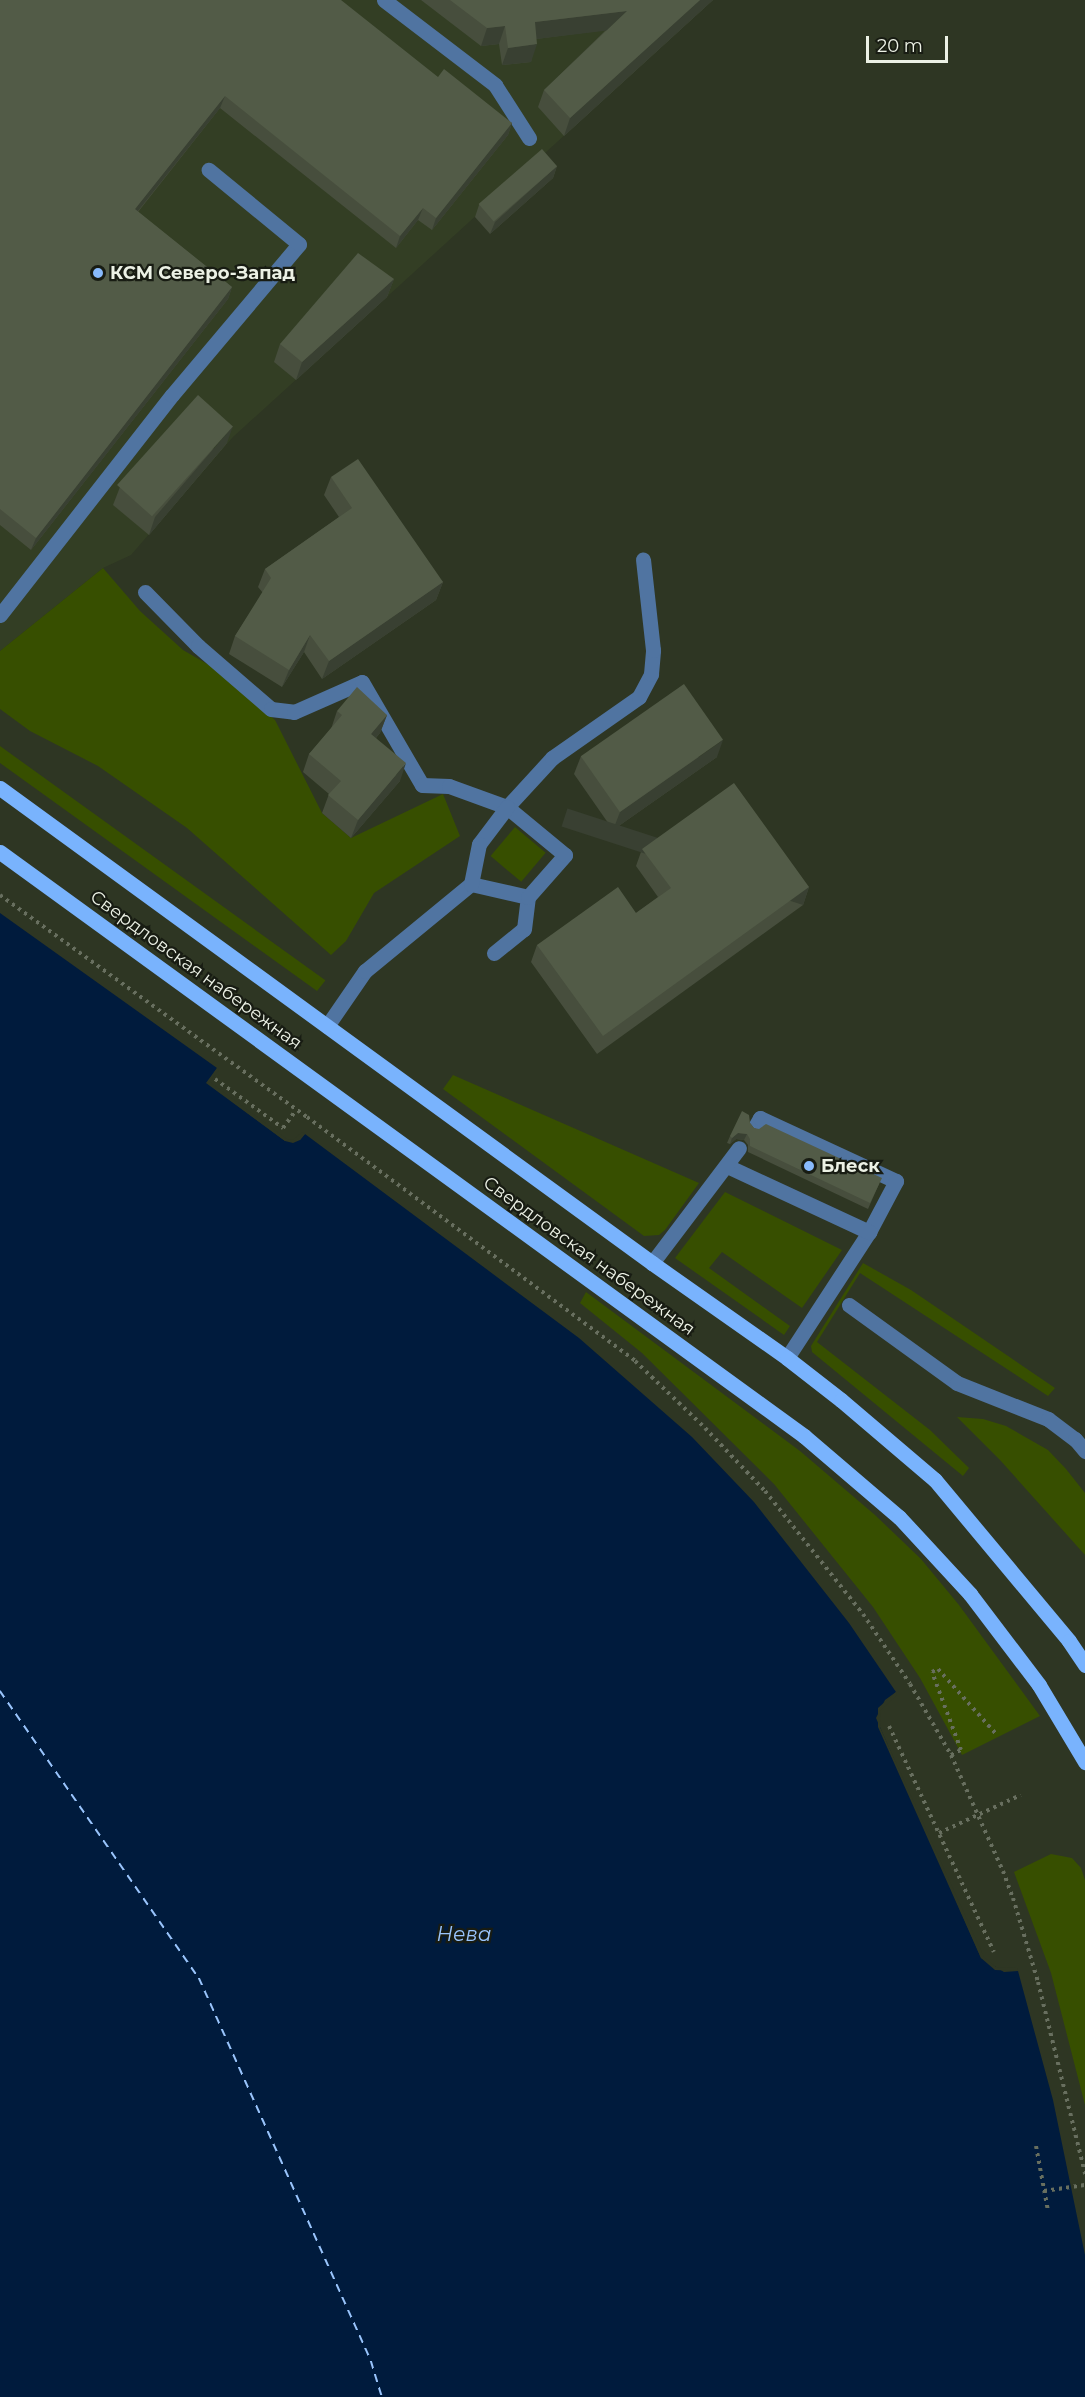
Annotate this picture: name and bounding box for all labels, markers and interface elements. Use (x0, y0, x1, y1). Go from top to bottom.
scale bar (869, 24, 952, 62)
text: 20 m (877, 35, 923, 57)
place label: КСМ Северо-Запад (110, 262, 295, 284)
marker: КСМ Северо-Запад (91, 266, 105, 280)
street label: Свердловская набережная (86, 886, 306, 1054)
place label: Блеск (821, 1155, 880, 1177)
marker: Блеск (802, 1159, 816, 1173)
street label: Свердловская набережная (479, 1172, 699, 1340)
water label: Нева (437, 1922, 491, 1946)

